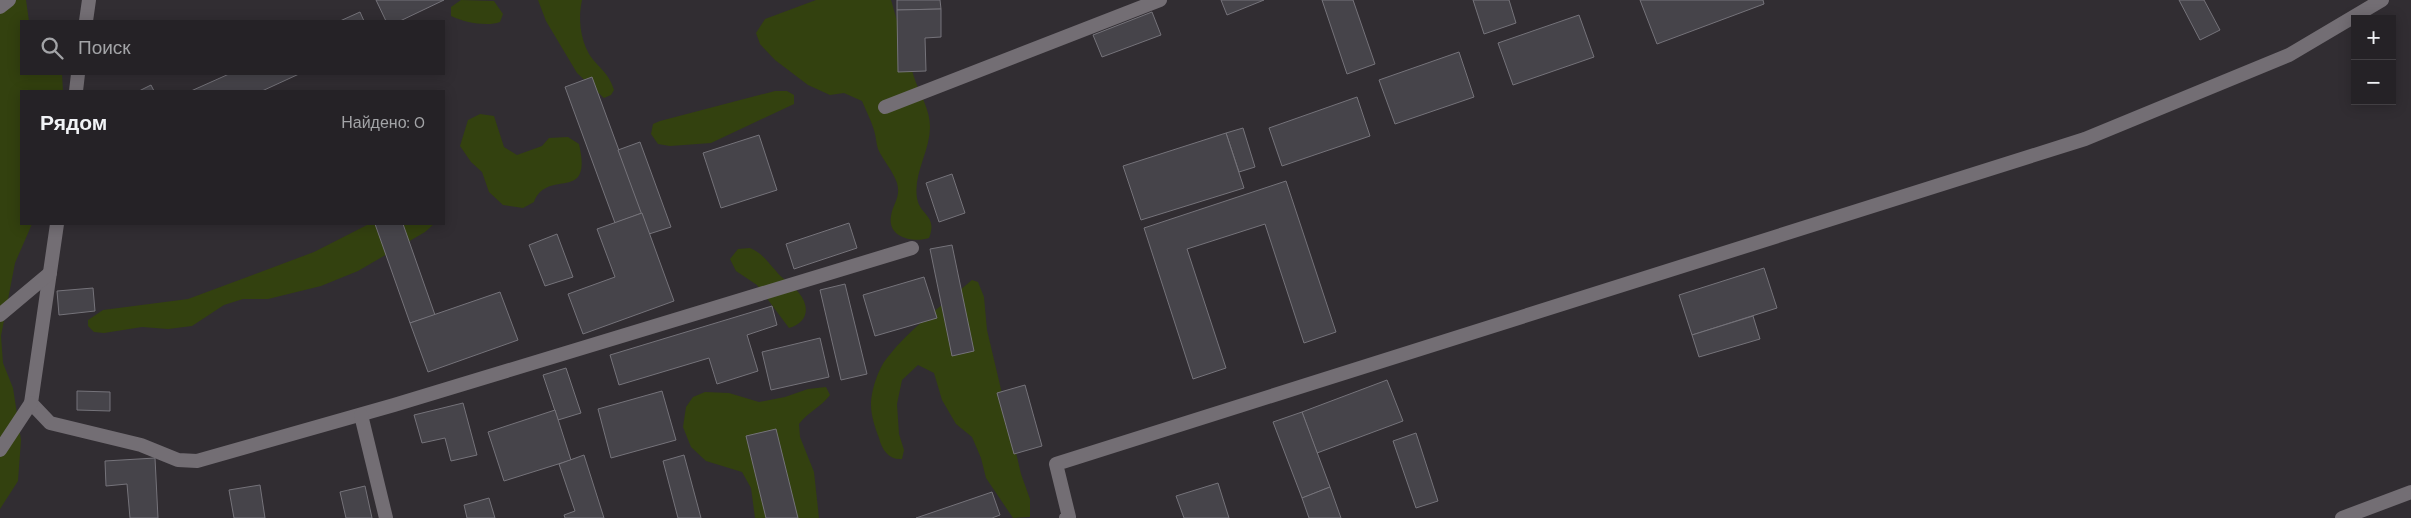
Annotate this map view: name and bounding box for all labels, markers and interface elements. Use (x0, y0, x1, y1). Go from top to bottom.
map controls (2351, 15, 2396, 105)
button: + (2351, 15, 2396, 60)
search box (20, 20, 445, 75)
icon: search (38, 34, 66, 62)
text: Поиск (78, 35, 131, 60)
button: − (2351, 60, 2396, 105)
text: Рядом (40, 109, 107, 137)
text: Найдено: 0 (341, 112, 425, 133)

